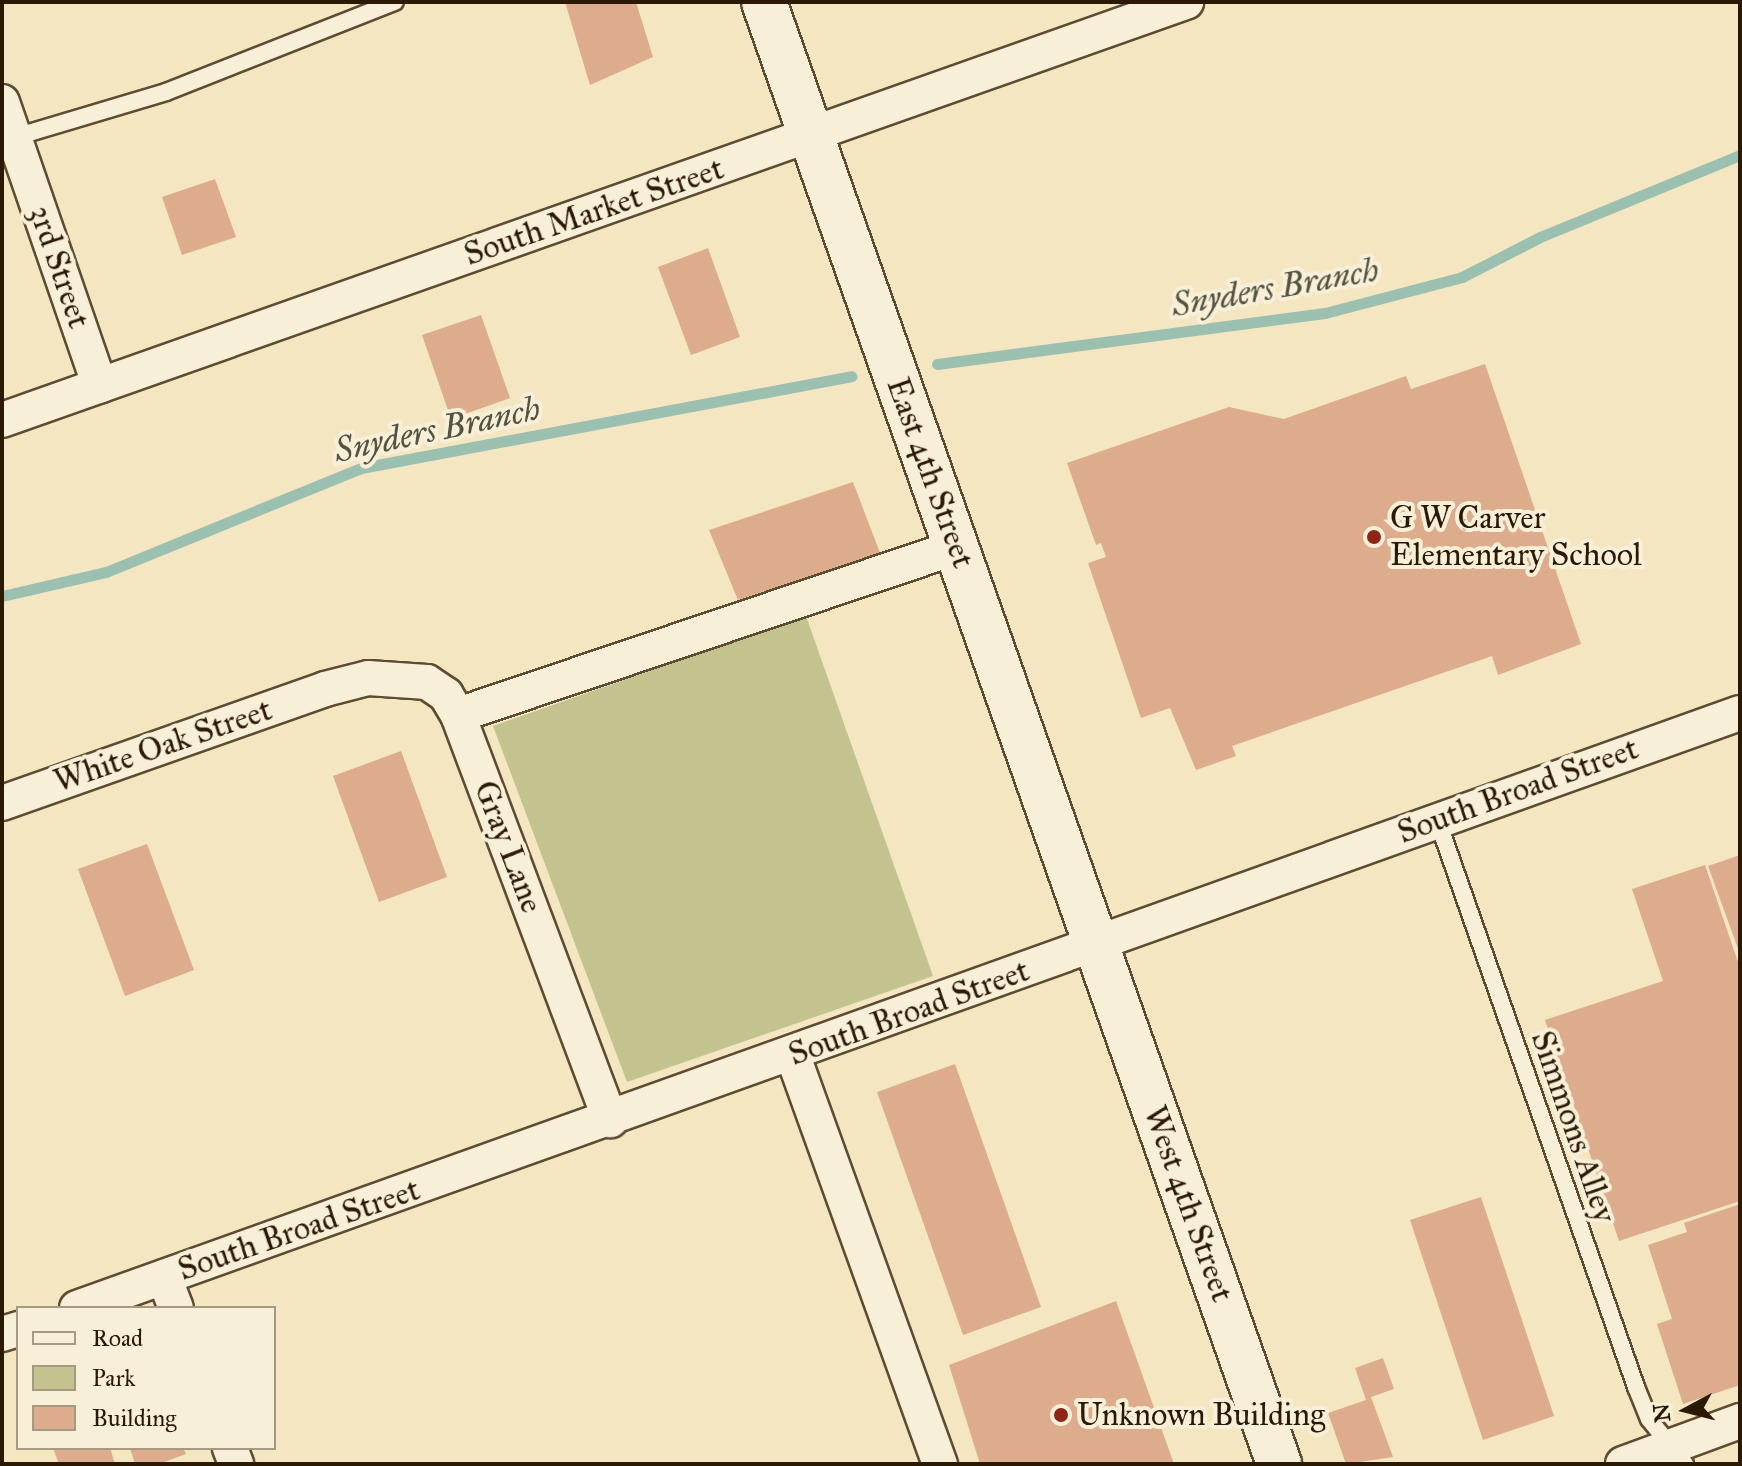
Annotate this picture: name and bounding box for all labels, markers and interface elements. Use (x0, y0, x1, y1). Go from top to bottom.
street label: South Market Street (459, 150, 729, 274)
street label: 3rd Street (20, 201, 98, 333)
water label: Snyders Branch (1168, 249, 1382, 325)
street label: East 4th Street (878, 373, 982, 573)
water label: Snyders Branch (330, 387, 544, 471)
place label: G W Carver Elementary School (1390, 500, 1642, 575)
marker: G W Carver Elementary School (1365, 528, 1383, 546)
street label: White Oak Street (49, 691, 277, 801)
street label: South Broad Street (1393, 730, 1643, 852)
street label: Gray Lane (465, 776, 551, 918)
street label: South Broad Street (784, 952, 1034, 1074)
street label: Simmons Alley (1522, 1026, 1624, 1228)
street label: West 4th Street (1135, 1101, 1241, 1307)
street label: South Broad Street (173, 1171, 425, 1289)
legend (16, 1306, 276, 1450)
text: Road (92, 1323, 143, 1353)
text: Park (92, 1363, 135, 1393)
north arrow (1646, 1370, 1726, 1450)
place label: Unknown Building (1077, 1396, 1325, 1434)
text: N (1647, 1402, 1676, 1424)
text: Building (92, 1403, 177, 1433)
marker: Unknown Building (1052, 1406, 1070, 1424)

